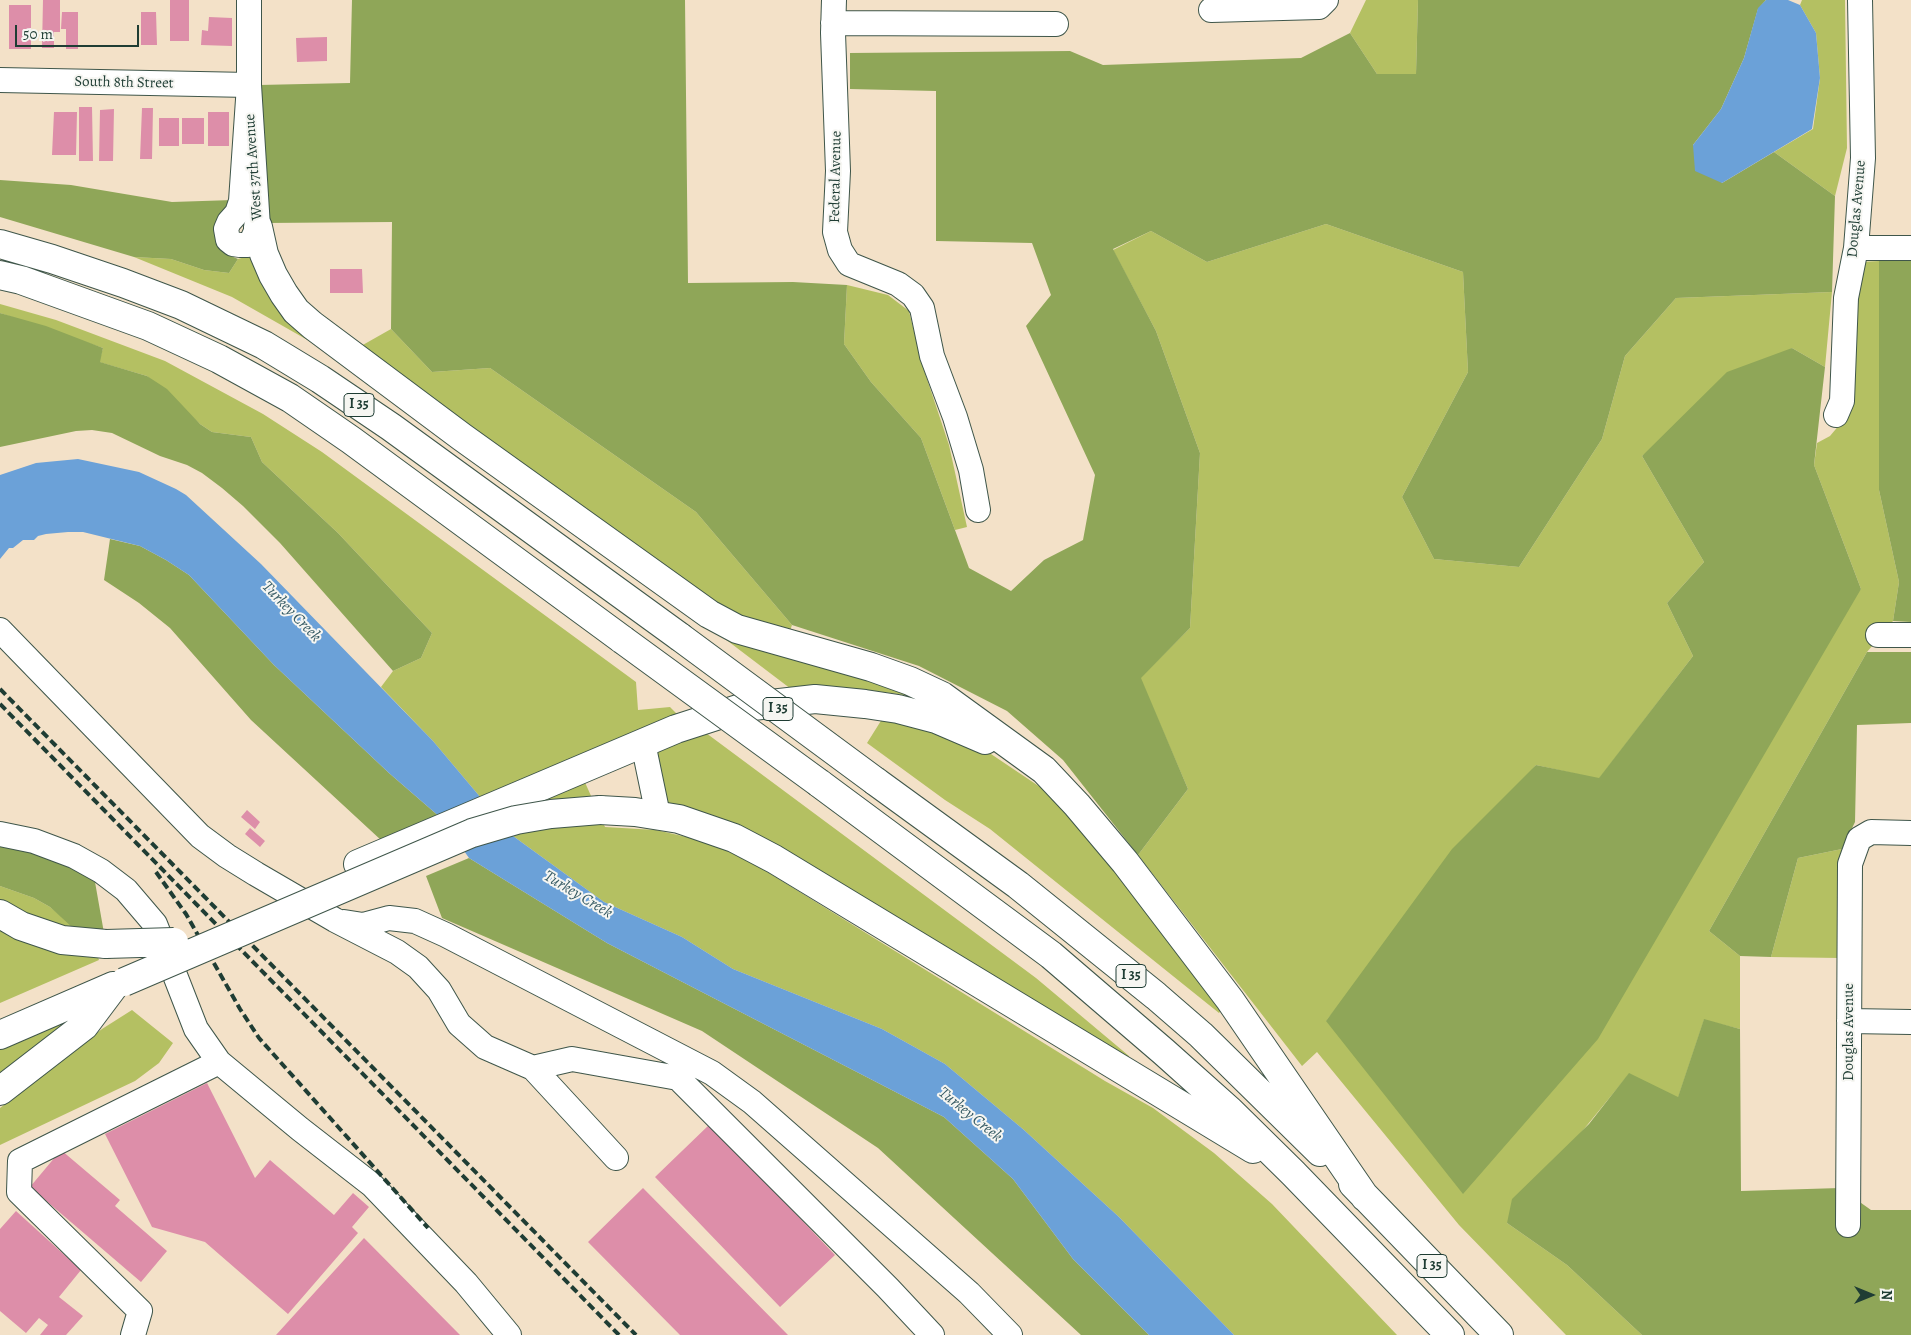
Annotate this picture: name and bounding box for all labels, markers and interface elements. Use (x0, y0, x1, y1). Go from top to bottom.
scale bar (18, 15, 141, 47)
text: 50 m (23, 24, 53, 44)
street label: South 8th Street (74, 73, 174, 93)
street label: West 37th Avenue (241, 113, 267, 221)
street label: Federal Avenue (826, 131, 846, 223)
street label: Douglas Avenue (1844, 159, 1870, 259)
road number: I 35 (344, 394, 374, 416)
water label: Turkey Creek (257, 578, 325, 646)
road number: I 35 (763, 698, 793, 721)
water label: Turkey Creek (540, 867, 616, 923)
road number: I 35 (1116, 964, 1146, 988)
street label: Douglas Avenue (1840, 983, 1858, 1081)
water label: Turkey Creek (934, 1083, 1006, 1147)
road number: I 35 (1417, 1254, 1447, 1278)
north arrow (1846, 1270, 1896, 1320)
text: N (1877, 1290, 1896, 1300)

